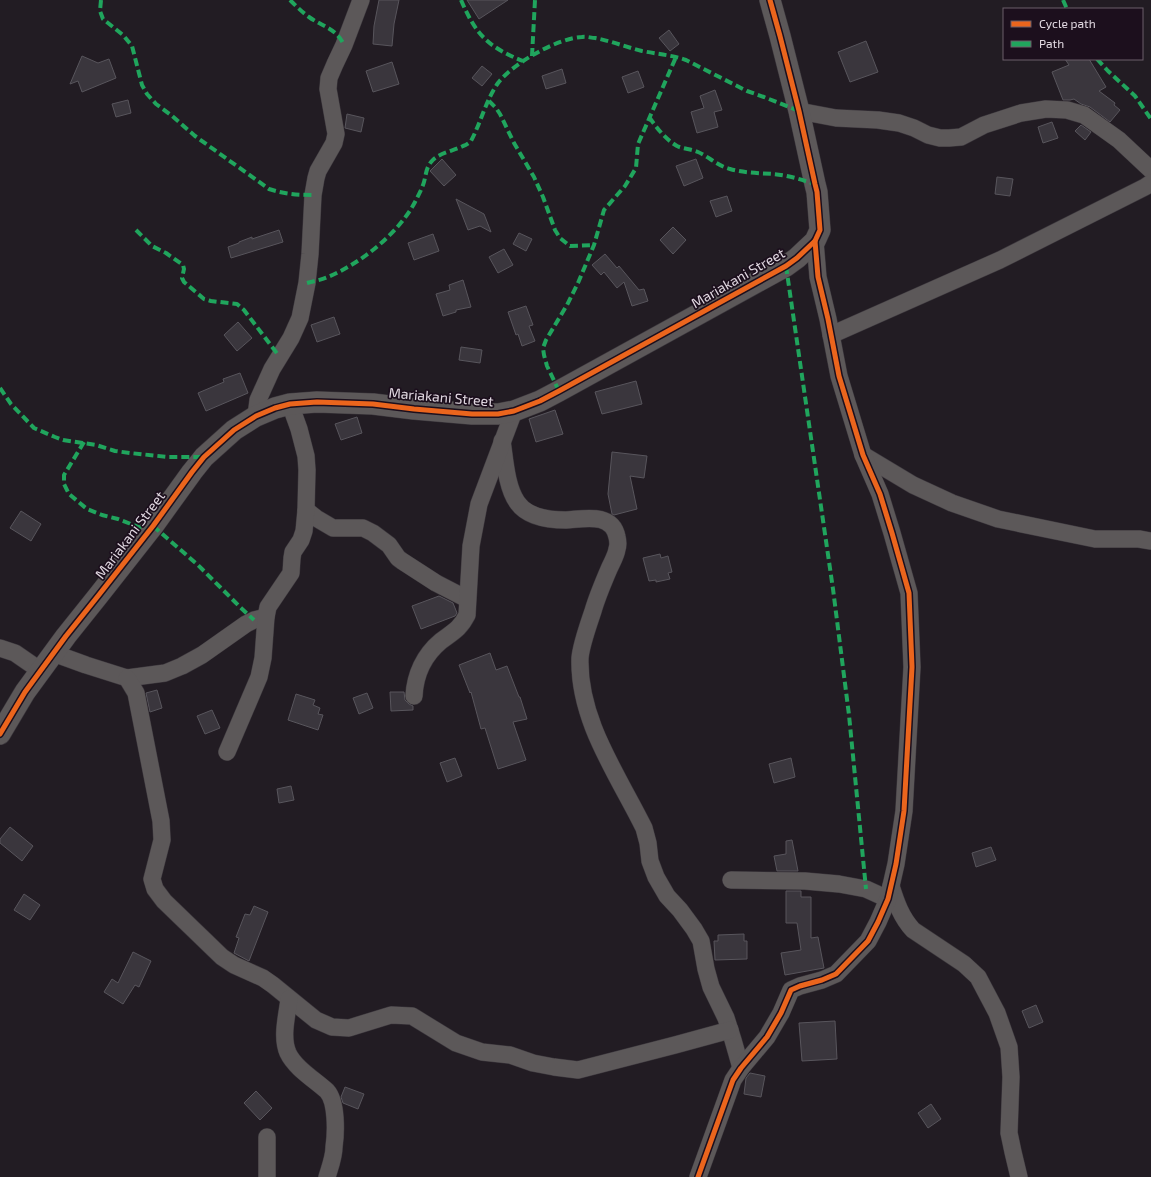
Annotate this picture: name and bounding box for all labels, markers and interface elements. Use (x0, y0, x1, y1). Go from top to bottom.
legend (1003, 8, 1143, 60)
text: Cycle path (1039, 16, 1096, 30)
text: Path (1039, 36, 1064, 50)
street label: Mariakani Street (688, 244, 788, 311)
street label: Mariakani Street (388, 383, 494, 410)
street label: Mariakani Street (91, 488, 168, 582)

